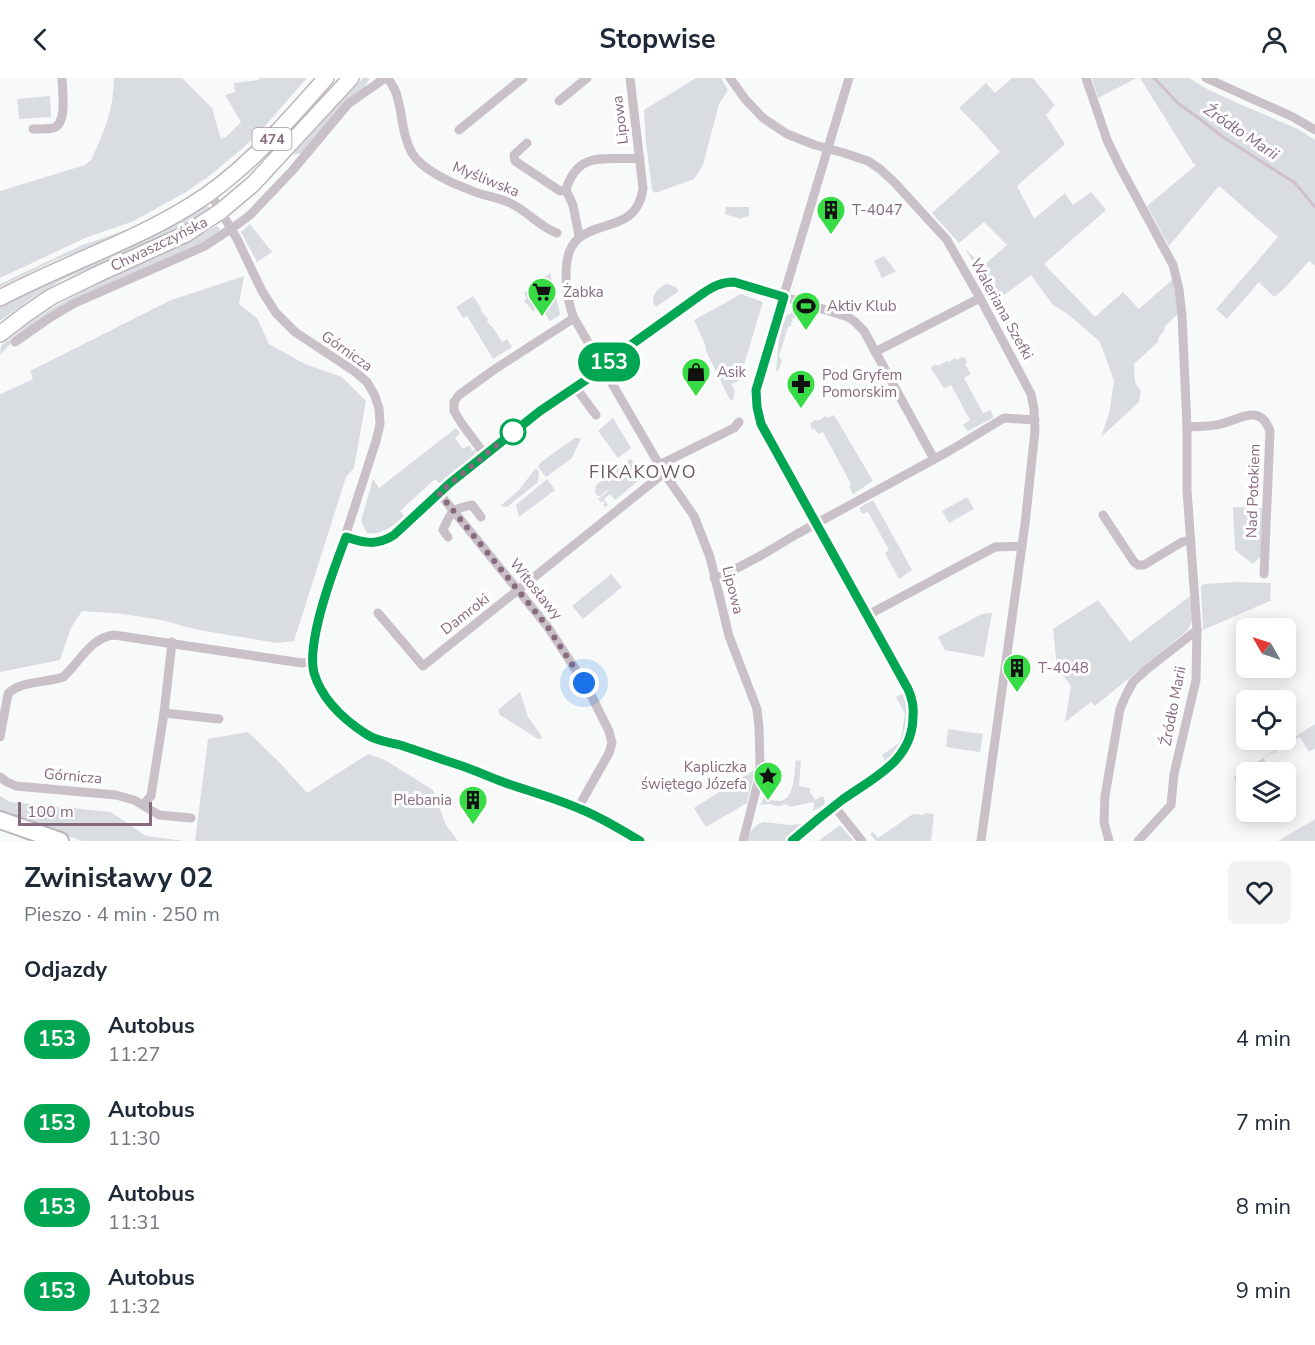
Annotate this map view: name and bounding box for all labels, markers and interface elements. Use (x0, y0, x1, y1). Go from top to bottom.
text: Stopwise (599, 21, 716, 58)
icon: back (24, 23, 57, 56)
icon: person (1258, 23, 1291, 56)
street label: Lipowa (607, 94, 633, 146)
water label: Źródło Marii (1199, 99, 1283, 165)
road number: 474 (252, 128, 292, 150)
street label: Myśliwska (450, 157, 522, 201)
building icon: T-4047 (815, 194, 847, 236)
place label: T-4047 (852, 200, 903, 220)
street label: Chwaszczyńska (107, 212, 211, 276)
street label: Waleriana Szefki (966, 255, 1038, 363)
supermarket icon: Żabka (526, 276, 558, 318)
place label: Żabka (563, 282, 604, 302)
sports icon: Aktiv Klub (790, 290, 822, 332)
place label: Aktiv Klub (827, 296, 897, 316)
street label: Górnicza (317, 326, 377, 376)
line badge: 153 (574, 342, 644, 382)
text: 153 (590, 348, 628, 376)
shop icon: Asik (680, 356, 712, 398)
place label: Asik (717, 362, 747, 382)
place label: Pod Gryfem Pomorskim (822, 365, 902, 402)
pharmacy icon: Pod Gryfem Pomorskim (785, 368, 817, 410)
unlabelled marker (500, 419, 526, 445)
street label: Nad Potokiem (1241, 443, 1265, 539)
district label: FIKAKOWO (589, 460, 697, 484)
street label: Witosławy (505, 554, 567, 624)
street label: Lipowa (717, 564, 749, 616)
street label: Damroki (437, 589, 493, 639)
north arrow (1236, 618, 1296, 678)
map controls (1236, 618, 1296, 822)
building icon: T-4048 (1001, 652, 1033, 694)
place label: T-4048 (1038, 658, 1089, 678)
street label: Źródło Marii (1155, 664, 1191, 748)
your location (569, 668, 599, 698)
button: locate (1236, 690, 1296, 750)
place label: Kapliczka świętego Józefa (641, 757, 747, 794)
place icon: Kapliczka świętego Józefa (752, 760, 784, 802)
button: layers (1236, 762, 1296, 822)
street label: Górnicza (43, 763, 103, 789)
building icon: Plebania (457, 784, 489, 826)
place label: Plebania (394, 790, 452, 810)
scale bar (18, 799, 152, 826)
text: 100 m (27, 801, 74, 823)
text: Zwinisławy 02 (24, 859, 213, 897)
button: heart (1228, 861, 1291, 924)
text: Pieszo · 4 min · 250 m (24, 901, 220, 928)
text: Odjazdy (24, 955, 107, 985)
text: Autobus (108, 1011, 195, 1041)
text: 4 min (1236, 1024, 1291, 1054)
text: 153 (38, 1025, 76, 1053)
text: 11:27 (108, 1041, 161, 1068)
text: Autobus (108, 1095, 195, 1125)
text: 7 min (1236, 1108, 1291, 1138)
text: 153 (38, 1109, 76, 1137)
text: 11:30 (108, 1125, 161, 1152)
text: Autobus (108, 1179, 195, 1209)
text: 8 min (1236, 1192, 1291, 1222)
text: 153 (38, 1193, 76, 1221)
text: 11:31 (108, 1209, 161, 1236)
text: Autobus (108, 1263, 195, 1293)
text: 9 min (1236, 1276, 1291, 1306)
text: 153 (38, 1277, 76, 1305)
text: 11:32 (108, 1293, 161, 1320)

